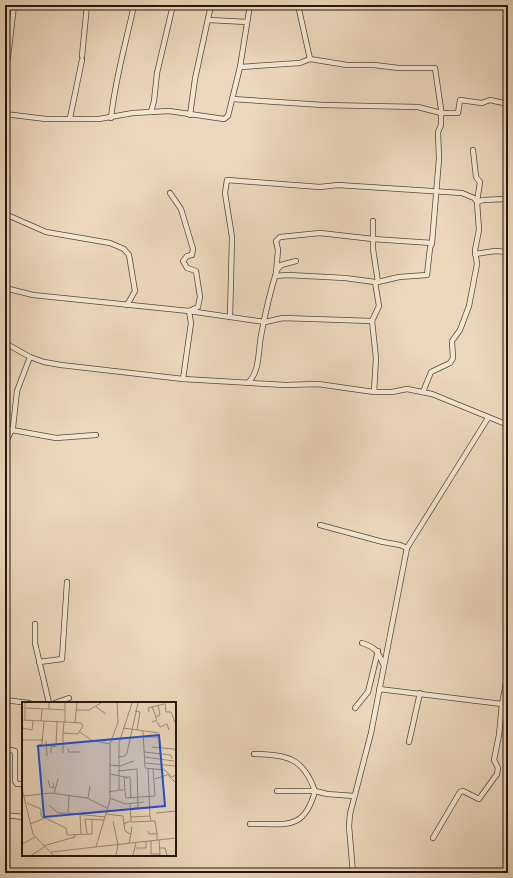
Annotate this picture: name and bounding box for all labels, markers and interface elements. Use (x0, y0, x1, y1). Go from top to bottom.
inset map (22, 702, 176, 856)

